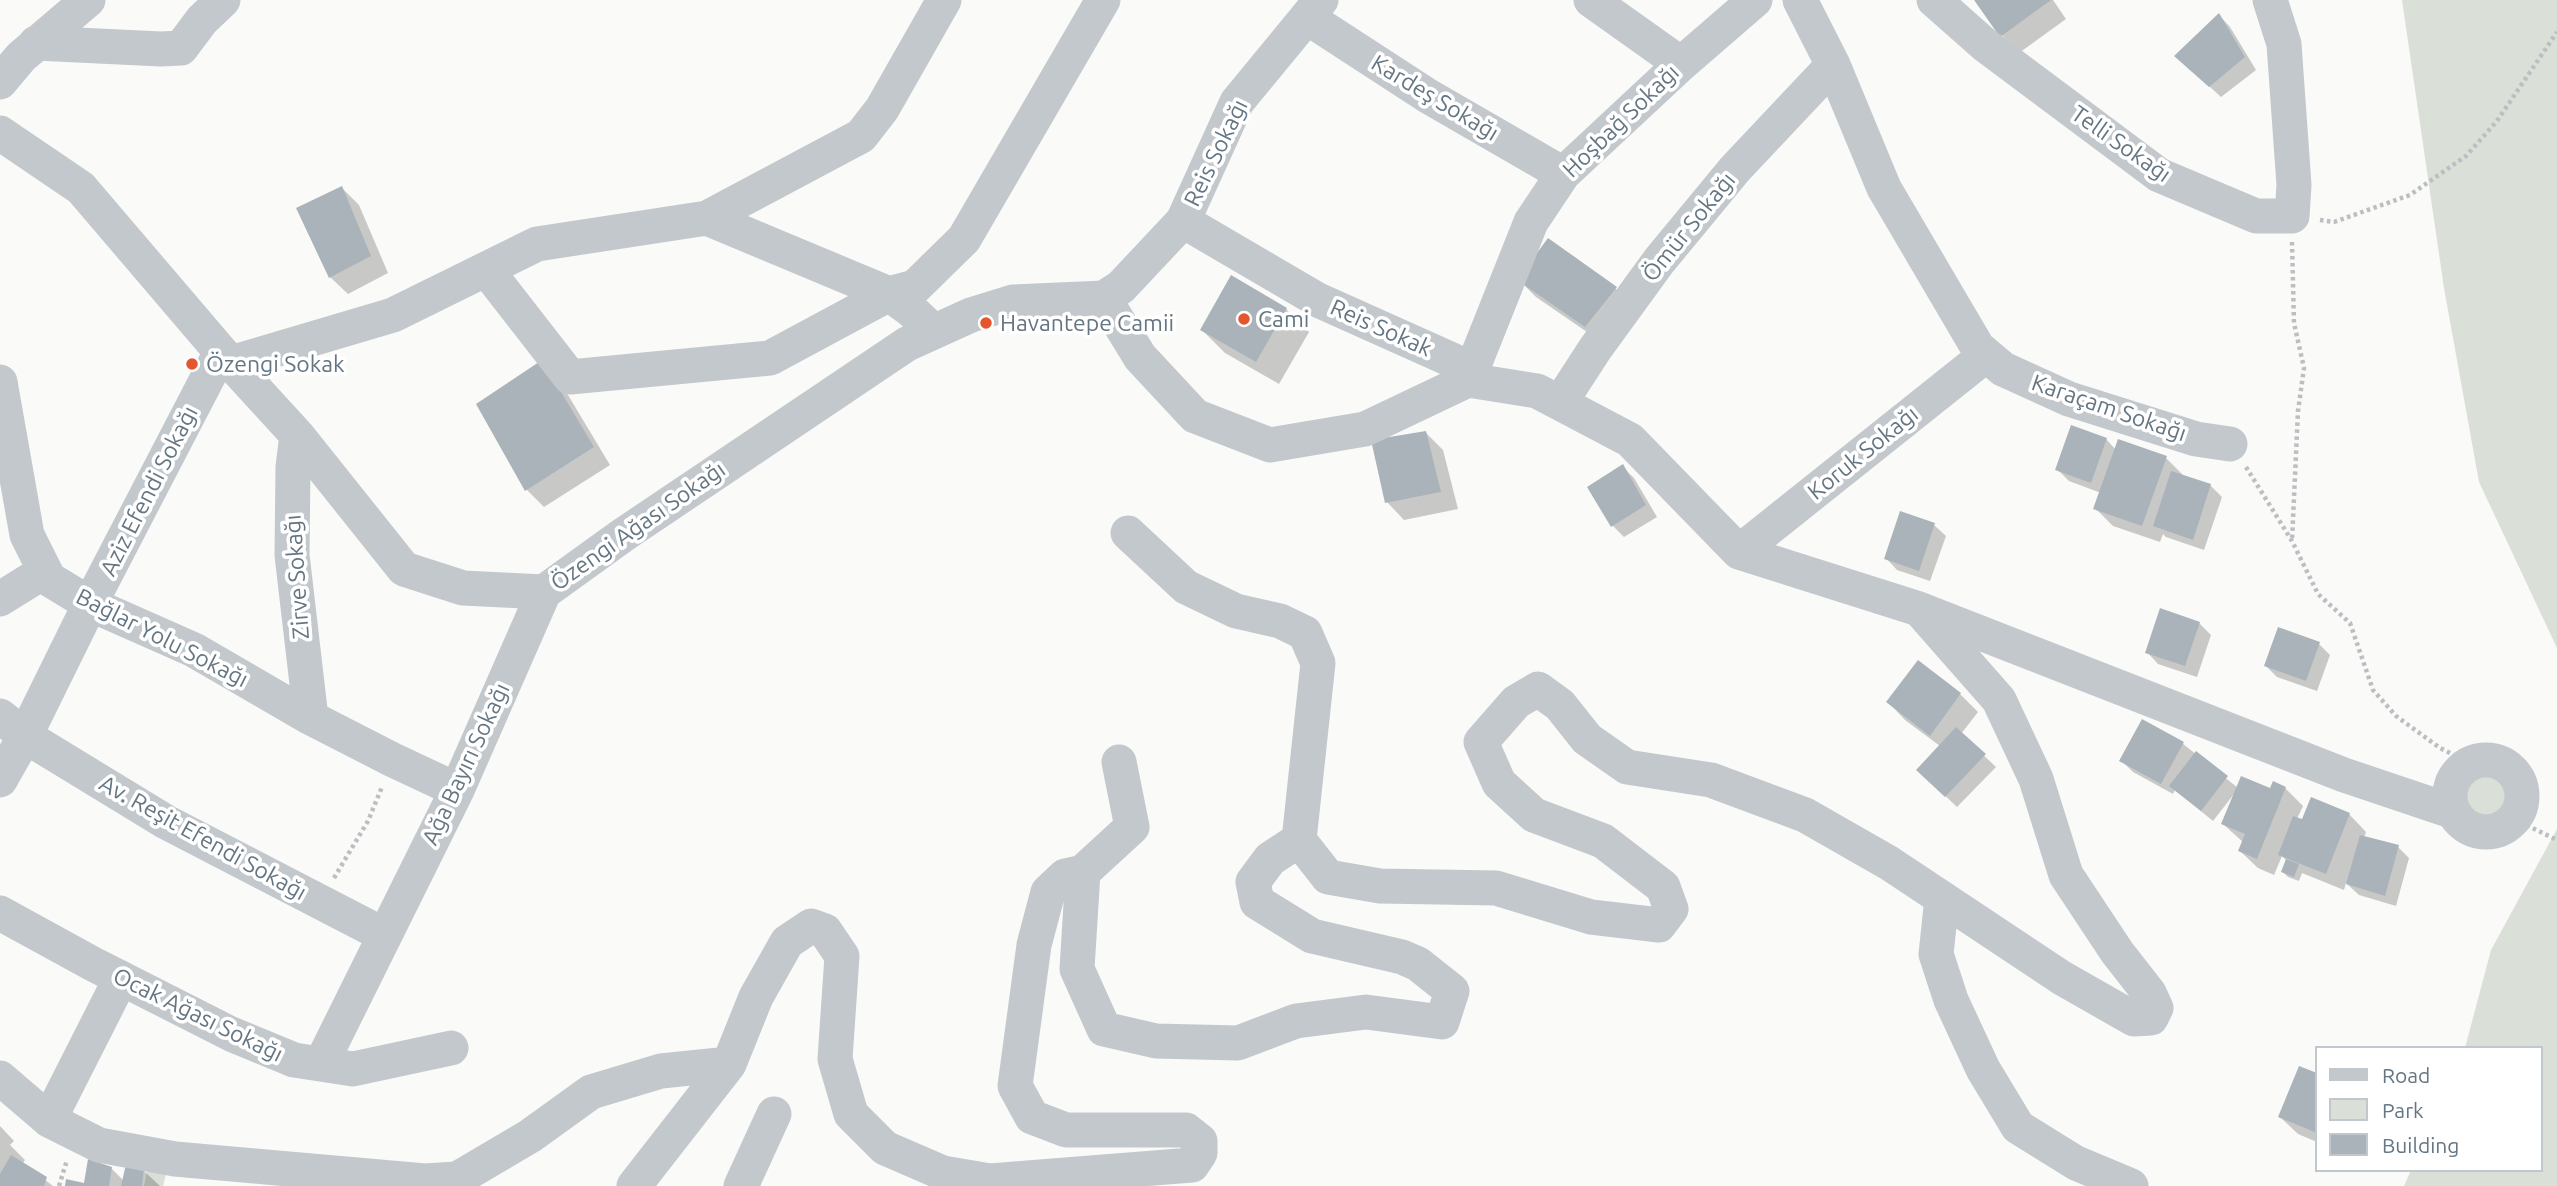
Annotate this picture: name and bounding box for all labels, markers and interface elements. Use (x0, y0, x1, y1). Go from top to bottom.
street label: Kardeş Sokağı (1366, 49, 1504, 147)
street label: Hoşbağ Sokağı (1557, 59, 1685, 183)
street label: Reis Sokağı (1178, 95, 1254, 211)
street label: Telli Sokağı (2066, 100, 2176, 188)
street label: Ömür Sokağı (1637, 167, 1741, 287)
street label: Reis Sokak (1326, 293, 1436, 363)
place label: Cami (1258, 305, 1309, 333)
place label: Havantepe Camii (1000, 309, 1174, 337)
marker: Cami (1236, 311, 1252, 327)
marker: Havantepe Camii (978, 315, 994, 331)
place label: Özengi Sokak (206, 350, 345, 378)
marker: Özengi Sokak (184, 356, 200, 372)
street label: Karaçam Sokağı (2028, 369, 2190, 447)
street label: Koruk Sokağı (1802, 400, 1924, 506)
street label: Aziz Efendi Sokağı (94, 402, 204, 580)
street label: Özengi Ağası Sokağı (545, 455, 731, 597)
street label: Zirve Sokağı (279, 514, 315, 640)
street label: Bağlar Yolu Sokağı (71, 583, 253, 693)
street label: Ağa Bayırı Sokağı (416, 679, 516, 849)
street label: Av. Reşit Efendi Sokağı (95, 770, 311, 906)
street label: Ocak Ağası Sokağı (108, 962, 288, 1068)
legend (2316, 1046, 2543, 1172)
text: Road (2382, 1063, 2430, 1087)
text: Park (2382, 1098, 2424, 1122)
text: Building (2382, 1133, 2459, 1157)

